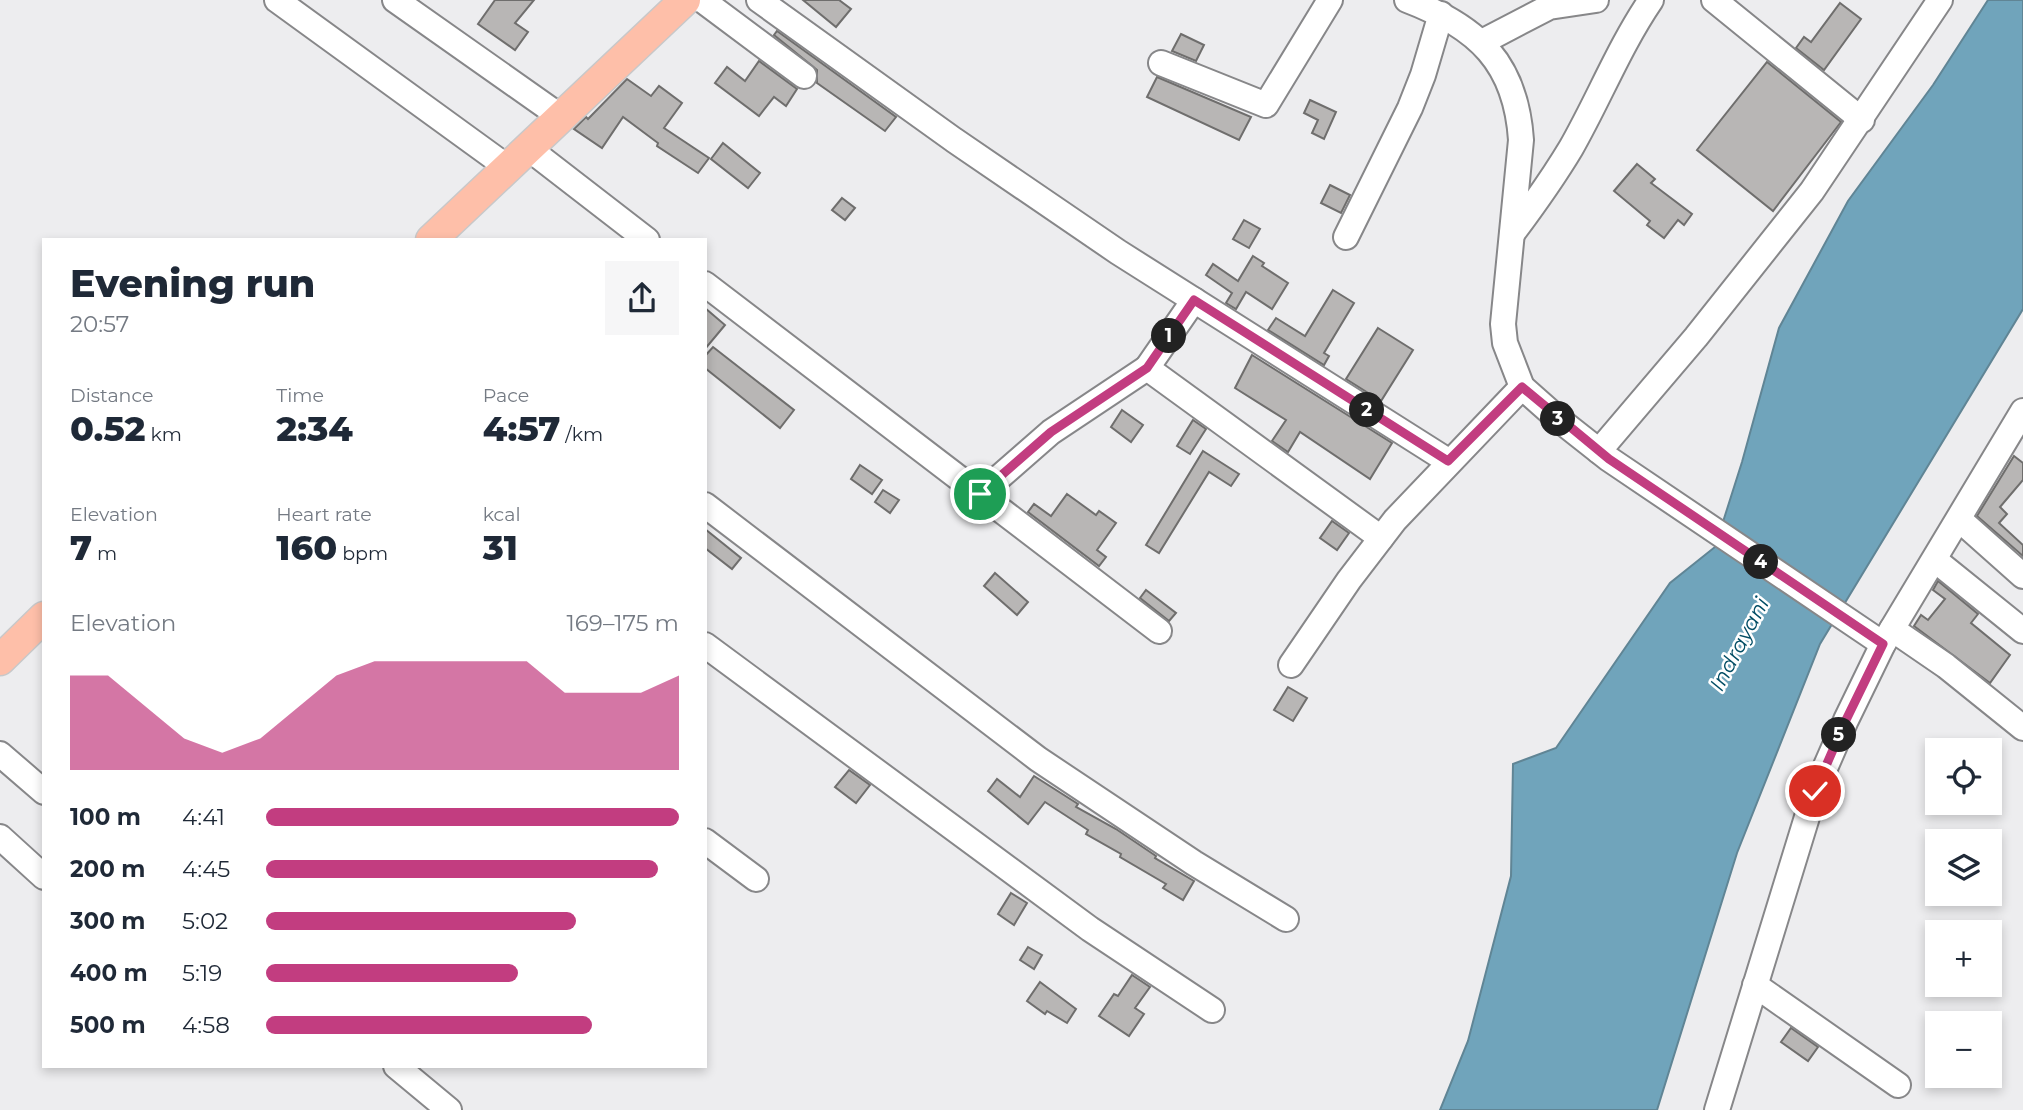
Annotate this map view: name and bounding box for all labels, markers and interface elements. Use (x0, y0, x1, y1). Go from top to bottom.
text: Evening run (70, 260, 315, 307)
button: share (605, 261, 679, 335)
text: 20:57 (70, 310, 129, 338)
pin: 1 (1152, 318, 1186, 354)
text: 1 (1165, 324, 1172, 347)
text: Distance (70, 384, 153, 407)
text: Time (276, 384, 324, 407)
text: Pace (483, 384, 529, 407)
pin: 2 (1350, 392, 1384, 428)
text: 2 (1361, 398, 1372, 421)
pin: 3 (1540, 402, 1576, 436)
text: 0.52 (70, 407, 145, 450)
text: 2:34 (276, 407, 353, 450)
text: 4:57 (483, 407, 560, 450)
text: 3 (1552, 407, 1563, 430)
text: km (145, 423, 182, 446)
text: /km (560, 423, 603, 446)
pin (950, 464, 1010, 524)
icon: arrive (961, 475, 999, 513)
text: Elevation (70, 503, 158, 526)
text: Heart rate (276, 503, 372, 526)
text: kcal (483, 503, 521, 526)
text: 7 (70, 526, 92, 569)
text: 160 (276, 526, 337, 569)
text: 31 (483, 526, 518, 569)
text: m (92, 542, 117, 565)
text: bpm (337, 542, 388, 565)
pin: 4 (1744, 544, 1778, 580)
text: 4 (1754, 550, 1767, 573)
water label: Indrayani (1704, 593, 1774, 695)
text: Elevation (70, 609, 176, 637)
text: 169–175 m (567, 609, 679, 637)
pin: 5 (1822, 718, 1856, 752)
text: 5 (1833, 723, 1844, 746)
map controls (1925, 738, 2002, 1088)
button: locate (1925, 738, 2002, 815)
pin (1785, 761, 1845, 821)
icon: check (1796, 772, 1834, 810)
text: 100 m (70, 803, 141, 831)
text: 4:41 (182, 803, 225, 831)
button: layers (1925, 829, 2002, 906)
text: 200 m (70, 855, 145, 883)
text: 4:45 (182, 855, 230, 883)
text: 300 m (70, 907, 146, 935)
text: 5:02 (182, 907, 228, 935)
button: + (1925, 920, 2002, 997)
text: 400 m (70, 959, 148, 987)
text: 5:19 (182, 959, 222, 987)
text: 500 m (70, 1011, 146, 1039)
text: 4:58 (182, 1011, 230, 1039)
button: − (1925, 1011, 2002, 1088)

